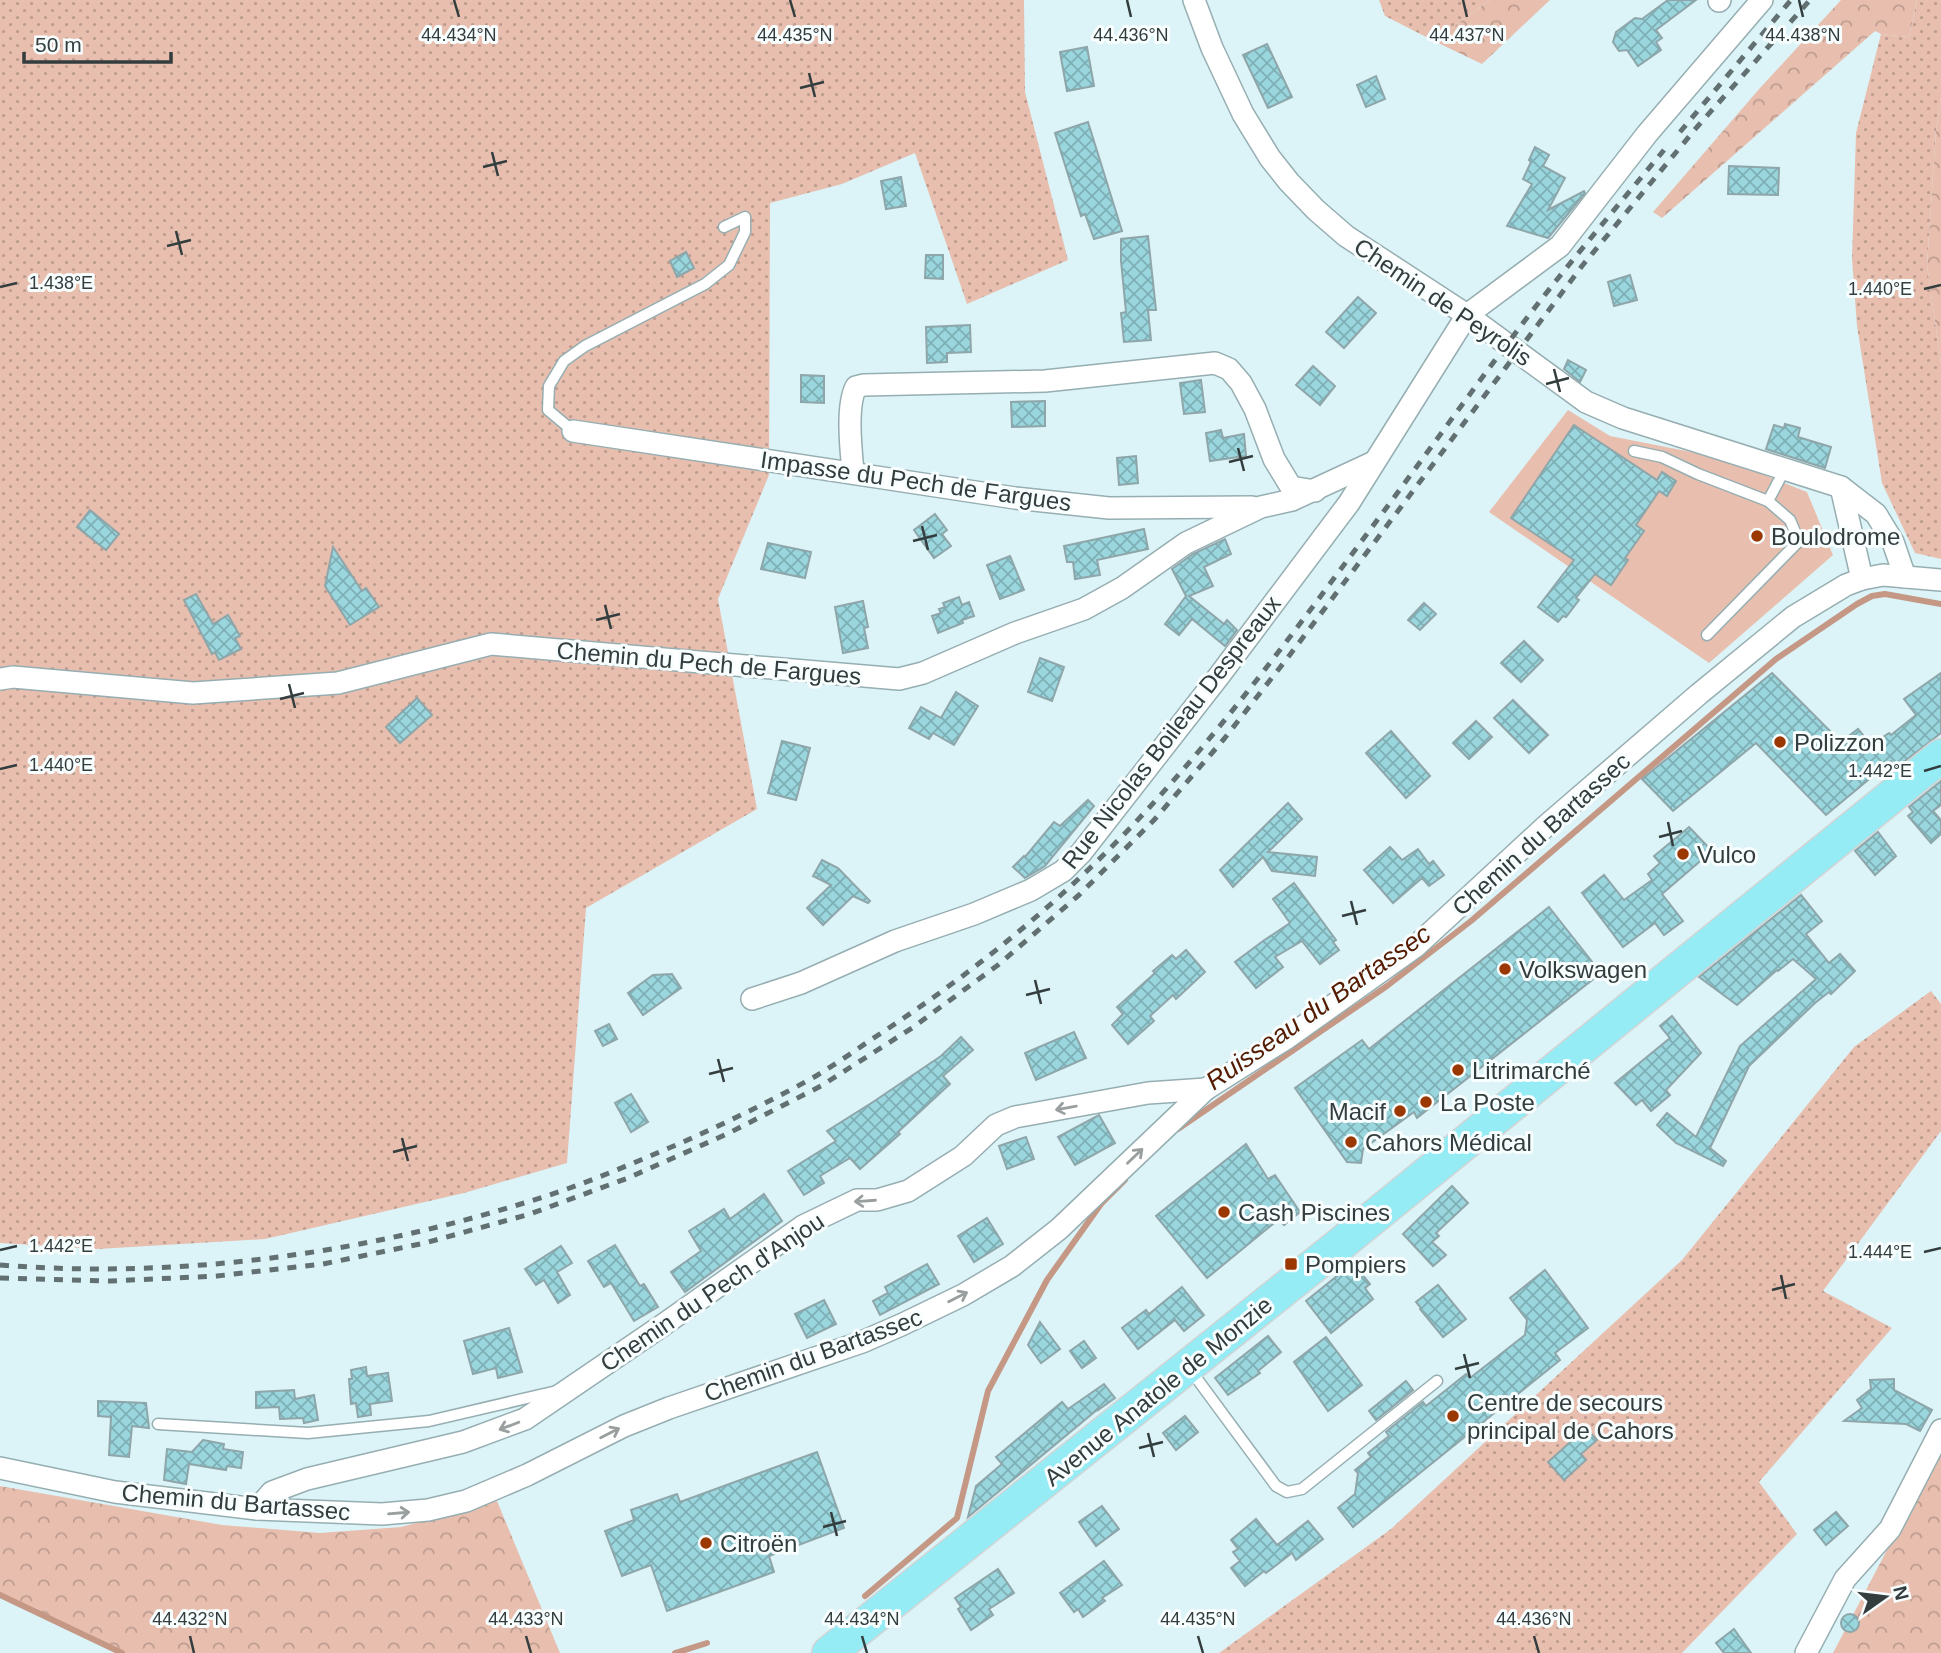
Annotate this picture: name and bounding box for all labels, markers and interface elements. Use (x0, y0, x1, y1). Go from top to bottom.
scale bar (24, 21, 172, 65)
text: 44.434°N (421, 25, 497, 45)
text: 44.435°N (757, 25, 833, 45)
text: 44.436°N (1093, 25, 1169, 45)
text: 44.437°N (1429, 25, 1505, 45)
text: 44.438°N (1765, 25, 1841, 45)
text: 50 m (35, 33, 82, 56)
street label: Chemin de Peyrolis (1349, 233, 1537, 371)
text: 1.438°E (29, 273, 93, 293)
text: 1.440°E (1848, 279, 1912, 299)
street label: Impasse du Pech de Fargues (759, 446, 1073, 516)
place label: Boulodrome (1771, 523, 1900, 550)
marker: Boulodrome (1749, 528, 1765, 544)
street label: Rue Nicolas Boileau Despreaux (1056, 590, 1286, 874)
street label: Chemin du Pech de Fargues (556, 636, 862, 690)
place label: Polizzon (1794, 729, 1885, 756)
marker: Polizzon (1772, 734, 1788, 750)
street label: Chemin du Bartassec (1447, 747, 1635, 921)
text: 1.440°E (29, 755, 93, 775)
text: 1.442°E (1848, 761, 1912, 781)
place label: Vulco (1697, 841, 1756, 868)
marker: Vulco (1675, 846, 1691, 862)
water label: Ruisseau du Bartassec (1200, 918, 1436, 1096)
place label: Volkswagen (1519, 956, 1647, 983)
marker: Volkswagen (1497, 961, 1513, 977)
place label: Litrimarché (1472, 1057, 1591, 1084)
marker: Litrimarché (1450, 1062, 1466, 1078)
place label: La Poste (1440, 1089, 1535, 1116)
marker: La Poste (1418, 1094, 1434, 1110)
place label: Macif (1329, 1098, 1386, 1125)
one-way arrow (1055, 1102, 1077, 1115)
marker: Macif (1392, 1103, 1408, 1119)
place label: Cahors Médical (1365, 1129, 1532, 1156)
marker: Cahors Médical (1343, 1134, 1359, 1150)
one-way arrow (1126, 1147, 1143, 1164)
one-way arrow (854, 1195, 877, 1208)
place label: Cash Piscines (1238, 1199, 1390, 1226)
marker: Cash Piscines (1216, 1204, 1232, 1220)
street label: Chemin du Pech d'Anjou (595, 1207, 829, 1377)
text: 1.442°E (29, 1236, 93, 1256)
text: 1.444°E (1848, 1242, 1912, 1262)
place label: Pompiers (1305, 1251, 1406, 1278)
marker: Pompiers (1283, 1256, 1299, 1272)
one-way arrow (947, 1290, 968, 1304)
street label: Avenue Anatole de Monzie (1039, 1291, 1277, 1491)
street label: Chemin du Bartassec (701, 1303, 925, 1407)
place label: Centre de secours principal de Cahors (1467, 1389, 1674, 1444)
marker: Centre de secours principal de Cahors (1445, 1408, 1461, 1424)
one-way arrow (498, 1420, 520, 1433)
one-way arrow (599, 1426, 620, 1440)
street label: Chemin du Bartassec (121, 1479, 351, 1525)
one-way arrow (387, 1506, 410, 1519)
place label: Citroën (720, 1530, 797, 1557)
marker: Citroën (698, 1535, 714, 1551)
north arrow (1850, 1562, 1920, 1632)
text: N (1889, 1584, 1913, 1602)
text: 44.432°N (152, 1609, 228, 1629)
text: 44.433°N (488, 1609, 564, 1629)
text: 44.434°N (824, 1609, 900, 1629)
text: 44.435°N (1160, 1609, 1236, 1629)
text: 44.436°N (1496, 1609, 1572, 1629)

